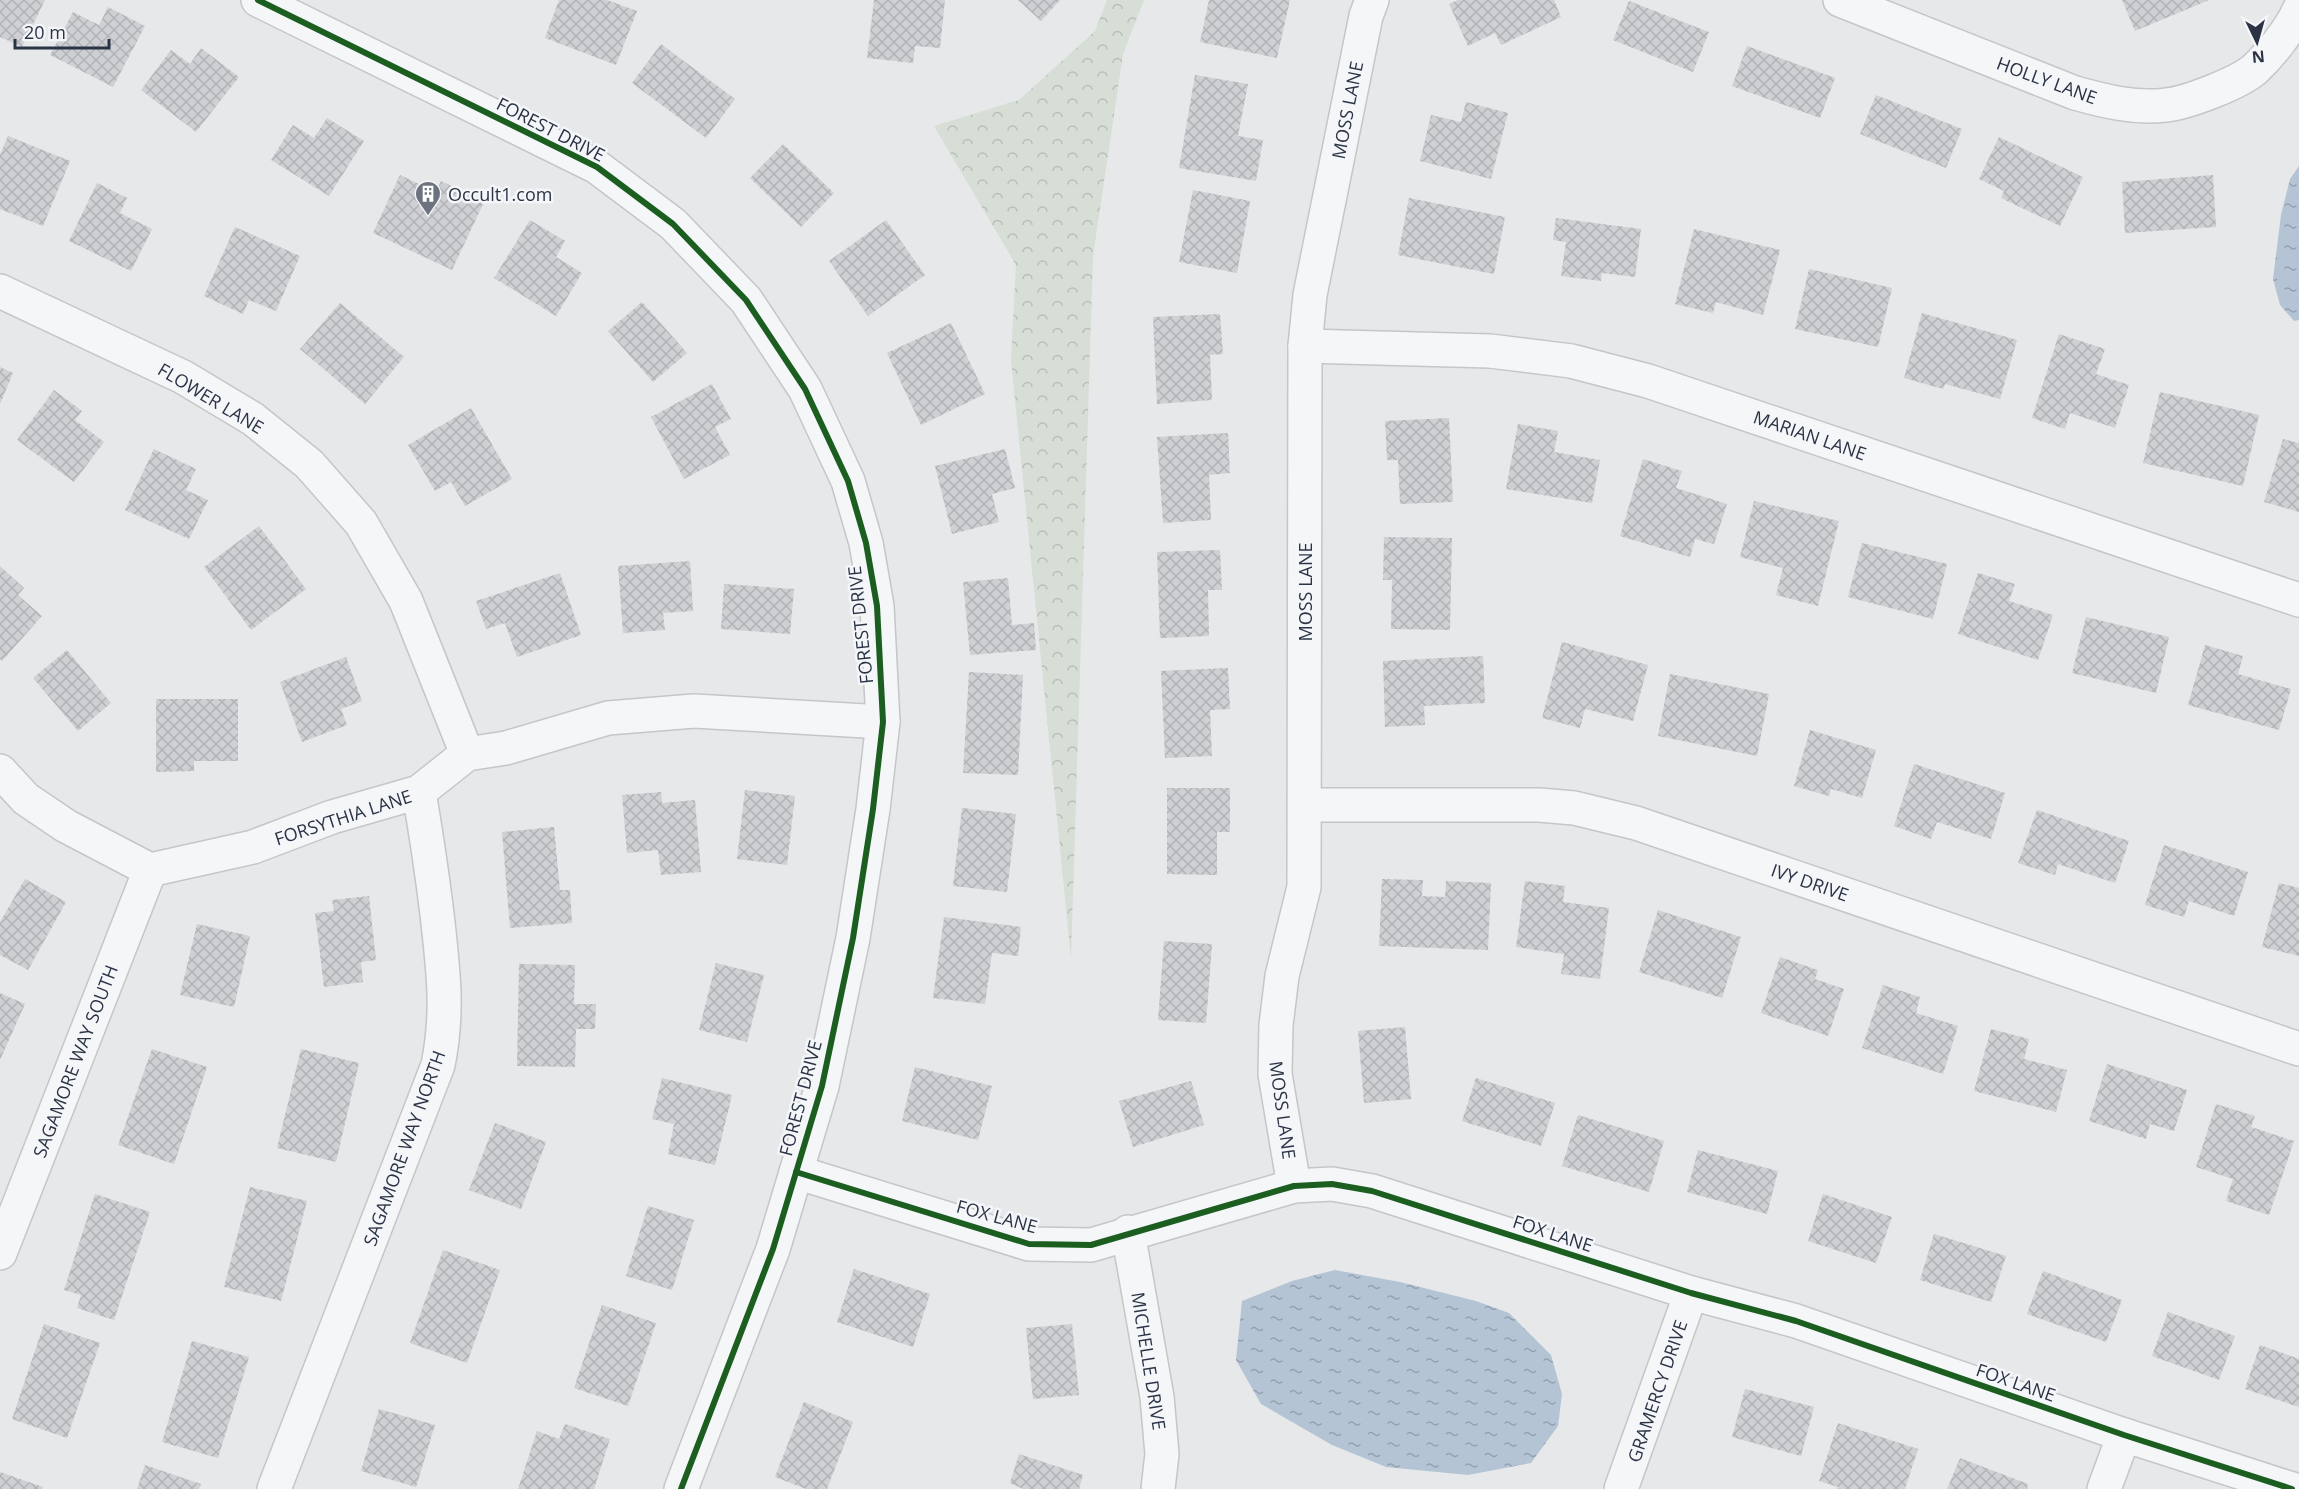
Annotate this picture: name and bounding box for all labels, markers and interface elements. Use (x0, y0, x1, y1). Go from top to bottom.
scale bar (15, 12, 110, 50)
north arrow (2227, 12, 2287, 72)
text: 20 m (24, 20, 66, 44)
text: N (2251, 45, 2266, 68)
street label: HOLLY LANE (1993, 51, 2101, 109)
street label: MOSS LANE (1326, 59, 1368, 161)
street label: FOREST DRIVE (493, 91, 609, 167)
building icon: Occult1.com (413, 179, 443, 217)
place label: Occult1.com (448, 182, 552, 206)
street label: FLOWER LANE (154, 357, 268, 439)
street label: MARIAN LANE (1750, 405, 1870, 465)
street label: MOSS LANE (1293, 543, 1317, 641)
street label: FOREST DRIVE (842, 565, 878, 685)
street label: FORSYTHIA LANE (271, 784, 415, 850)
street label: IVY DRIVE (1768, 858, 1852, 906)
street label: SAGAMORE WAY SOUTH (27, 961, 123, 1161)
street label: FOREST DRIVE (773, 1038, 827, 1158)
street label: SAGAMORE WAY NORTH (357, 1047, 451, 1249)
street label: MOSS LANE (1264, 1059, 1302, 1161)
street label: FOX LANE (954, 1194, 1040, 1238)
street label: FOX LANE (1510, 1209, 1596, 1257)
street label: MICHELLE DRIVE (1126, 1290, 1172, 1432)
street label: GRAMERCY DRIVE (1621, 1317, 1693, 1465)
street label: FOX LANE (1973, 1357, 2059, 1407)

